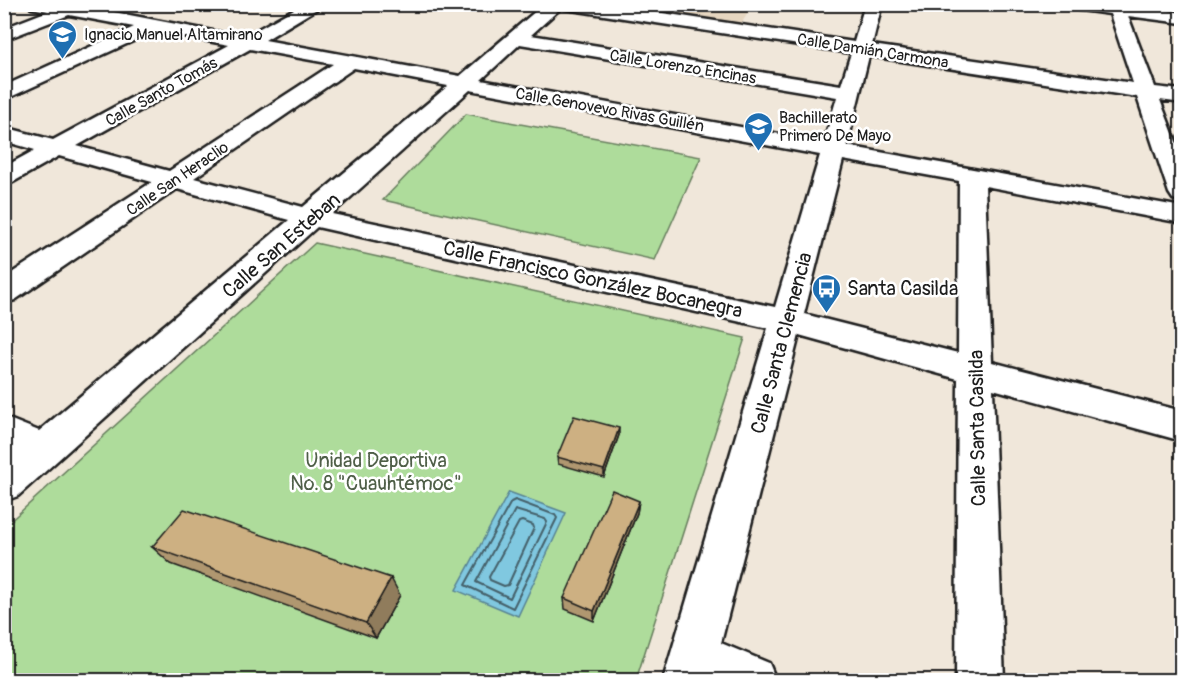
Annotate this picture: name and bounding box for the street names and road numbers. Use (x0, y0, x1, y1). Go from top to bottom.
street label: Calle Damián Carmona (796, 29, 950, 73)
street label: Calle Lorenzo Encinas (608, 46, 758, 88)
street label: Calle Santo Tomás (102, 53, 221, 131)
street label: Calle Genovevo Rivas Guillén (514, 84, 706, 136)
street label: Calle San Heraclio (123, 137, 233, 220)
street label: Calle San Esteban (217, 187, 346, 304)
street label: Calle Francisco González Bocanegra (441, 236, 745, 323)
street label: Calle Santa Clemencia (745, 250, 818, 437)
street label: Calle Santa Casilda (964, 350, 991, 506)

